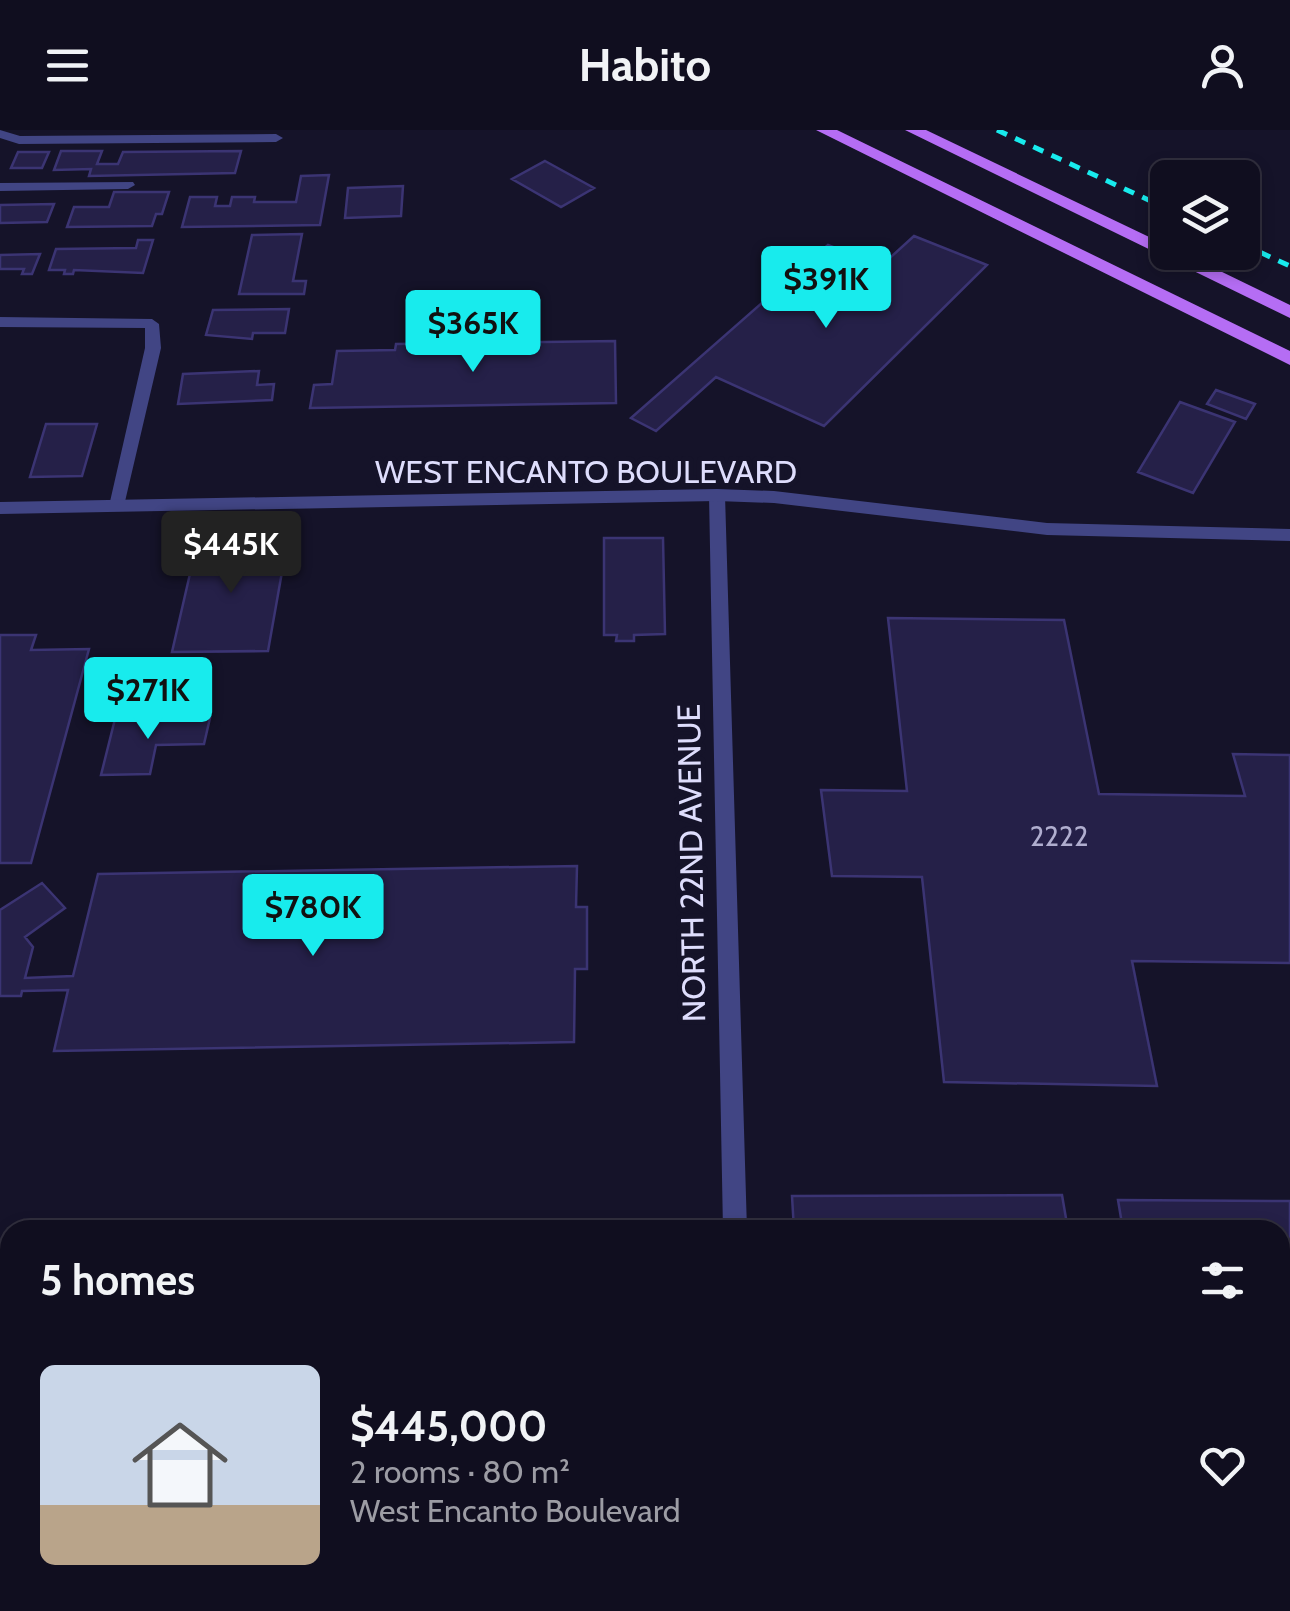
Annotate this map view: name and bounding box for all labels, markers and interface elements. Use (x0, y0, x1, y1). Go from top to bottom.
icon: menu (40, 38, 95, 93)
text: Habito (579, 38, 711, 92)
icon: person (1195, 38, 1250, 93)
map controls (1150, 160, 1260, 270)
button: layers (1150, 160, 1260, 270)
pin: $391K (756, 246, 896, 331)
text: $391K (783, 259, 869, 298)
pin: $365K (403, 290, 543, 375)
text: $365K (427, 303, 519, 342)
street label: WEST ENCANTO BOULEVARD (375, 452, 797, 491)
pin: $445K (161, 511, 301, 596)
text: $445K (183, 524, 279, 563)
pin: $271K (78, 657, 218, 742)
text: $271K (106, 670, 190, 709)
street label: NORTH 22ND AVENUE (669, 704, 713, 1022)
house number: 2222 (1030, 819, 1088, 853)
pin: $780K (243, 874, 383, 959)
text: $780K (265, 887, 361, 926)
icon: filters (1195, 1253, 1250, 1308)
text: 5 homes (40, 1254, 195, 1306)
text: $445,000 (350, 1400, 547, 1452)
icon: home (120, 1405, 240, 1525)
icon: heart (1195, 1438, 1250, 1493)
text: 2 rooms · 80 m² (350, 1452, 570, 1491)
text: West Encanto Boulevard (350, 1491, 680, 1530)

